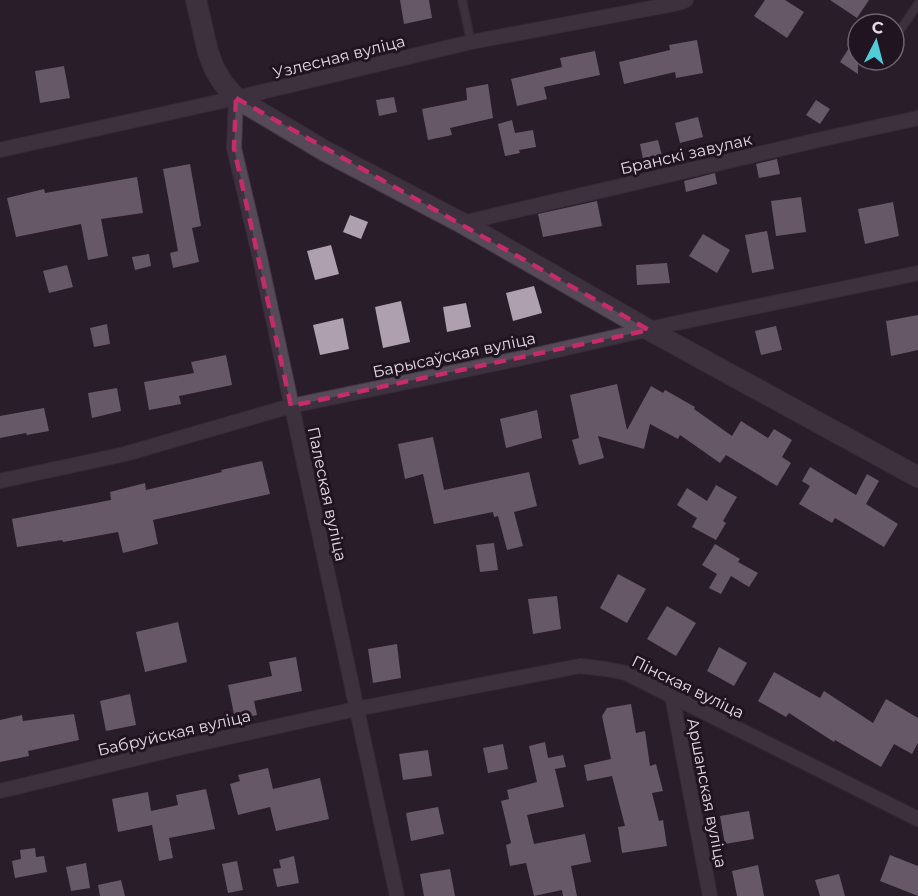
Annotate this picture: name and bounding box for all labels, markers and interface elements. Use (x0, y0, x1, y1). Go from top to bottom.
north arrow (846, 12, 906, 72)
text: С (871, 18, 885, 38)
street label: Узлесная вуліца (271, 31, 407, 83)
street label: Бранскі завулак (618, 129, 754, 178)
street label: Барысаўская вуліца (371, 328, 537, 382)
street label: Палеская вуліца (303, 425, 351, 563)
street label: Пінская вуліца (629, 652, 747, 722)
street label: Бабруйская вуліца (96, 706, 252, 760)
street label: Аршанская вуліца (683, 716, 731, 870)

